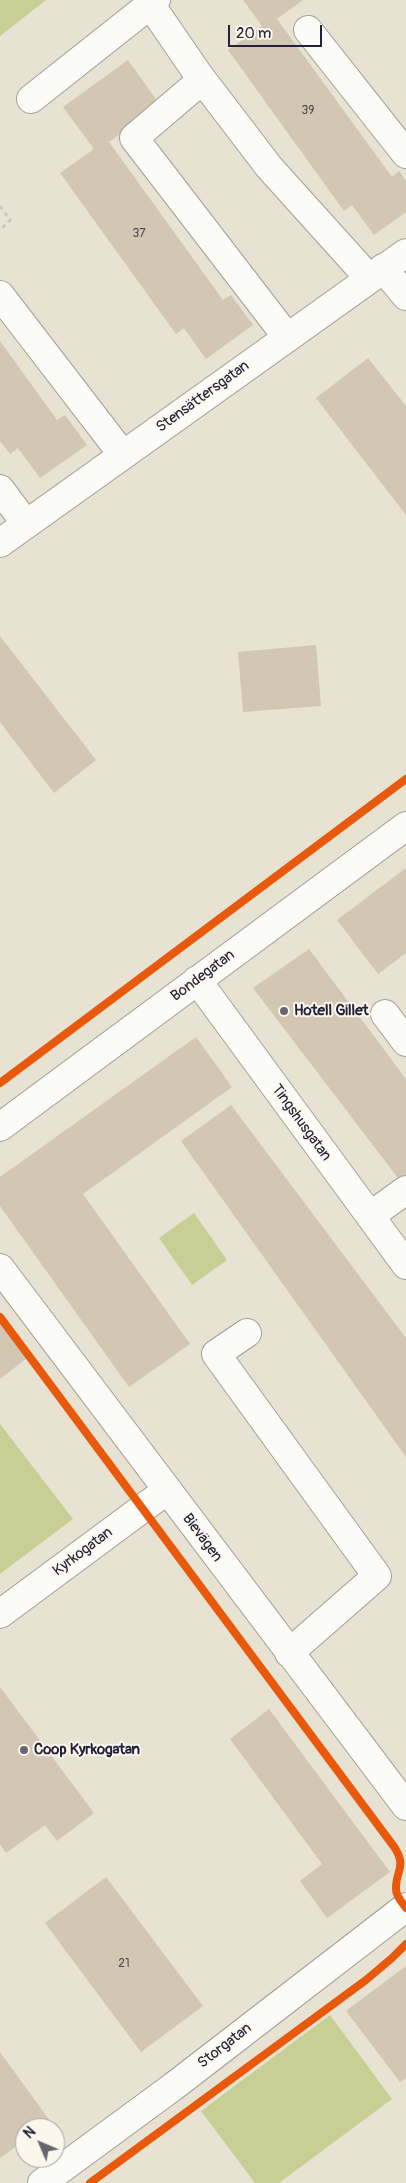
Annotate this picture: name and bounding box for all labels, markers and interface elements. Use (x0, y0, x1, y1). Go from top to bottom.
scale bar (231, 15, 325, 47)
text: 20 m (236, 24, 271, 43)
house number: 39 (302, 104, 314, 118)
house number: 37 (132, 227, 146, 241)
street label: Stensättersgatan (153, 357, 253, 437)
street label: Bondegatan (168, 946, 238, 1006)
place label: Hotell Gillet (294, 1002, 369, 1020)
marker: Hotell Gillet (278, 1005, 290, 1017)
street label: Tingshusgatan (267, 1081, 335, 1165)
street label: Bievägen (178, 1510, 226, 1566)
street label: Kyrkogatan (50, 1524, 116, 1580)
place label: Coop Kyrkogatan (34, 1741, 140, 1759)
marker: Coop Kyrkogatan (18, 1744, 30, 1756)
house number: 21 (118, 1957, 130, 1971)
street label: Storgatan (195, 2019, 255, 2073)
north arrow (15, 2118, 65, 2168)
text: N (20, 2123, 39, 2142)

